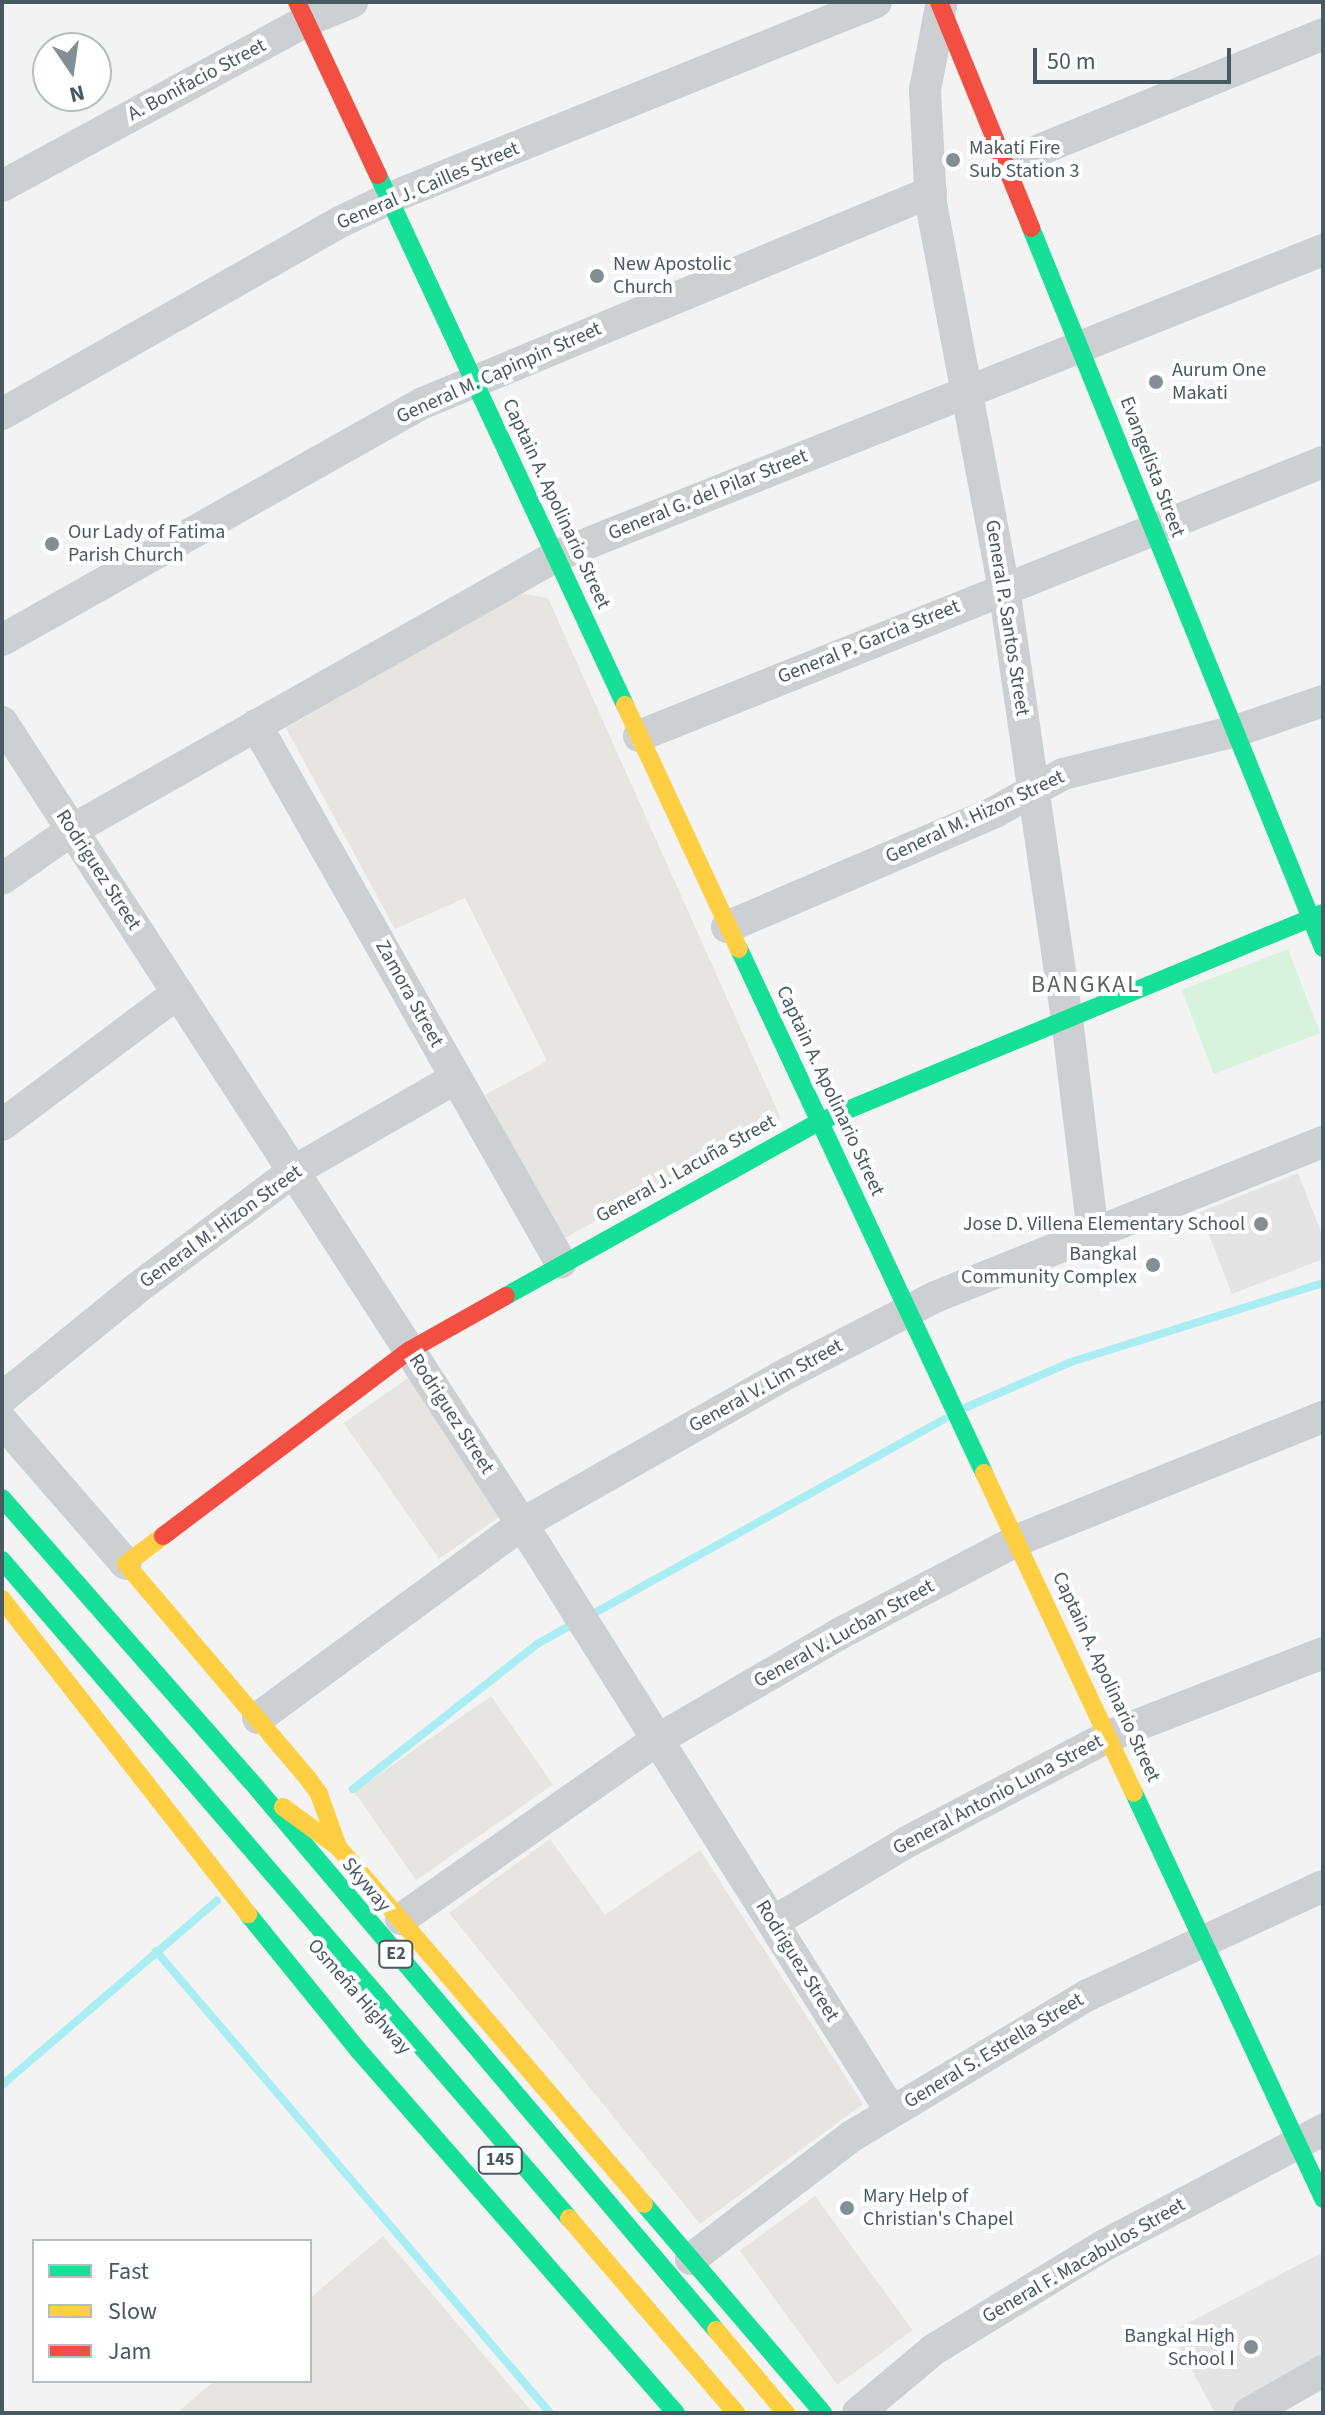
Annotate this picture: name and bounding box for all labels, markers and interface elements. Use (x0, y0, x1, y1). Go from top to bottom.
north arrow (32, 32, 112, 112)
scale bar (1037, 32, 1235, 82)
street label: A. Bonifacio Street (124, 34, 270, 126)
text: 50 m (1047, 44, 1096, 79)
text: N (66, 76, 88, 111)
place label: Makati Fire Sub Station 3 (969, 136, 1079, 183)
street label: General J. Cailles Street (333, 137, 523, 235)
marker: Makati Fire Sub Station 3 (944, 151, 962, 169)
place label: New Apostolic Church (613, 252, 732, 299)
marker: New Apostolic Church (588, 267, 606, 285)
street label: General M. Capinpin Street (393, 317, 605, 429)
place label: Aurum One Makati (1172, 358, 1266, 405)
marker: Aurum One Makati (1147, 373, 1165, 391)
street label: Evangelista Street (1114, 393, 1190, 541)
street label: Captain A. Apolinario Street (497, 395, 615, 613)
street label: General G. del Pilar Street (605, 444, 811, 546)
street label: General P. Santos Street (980, 518, 1034, 718)
place label: Our Lady of Fatima Parish Church (68, 520, 225, 567)
marker: Our Lady of Fatima Parish Church (43, 535, 61, 553)
street label: General P. Garcia Street (774, 594, 964, 690)
street label: General M. Hizon Street (882, 765, 1068, 869)
street label: Rodriguez Street (50, 805, 146, 935)
street label: Zamora Street (370, 936, 448, 1052)
district label: BANGKAL (1031, 971, 1141, 999)
street label: Captain A. Apolinario Street (771, 982, 889, 1200)
street label: General J. Lacuña Street (592, 1110, 780, 1228)
street label: General M. Hizon Street (135, 1160, 307, 1294)
place label: Jose D. Villena Elementary School (963, 1212, 1245, 1236)
marker: Jose D. Villena Elementary School (1252, 1215, 1270, 1233)
place label: Bangkal Community Complex (961, 1242, 1137, 1289)
marker: Bangkal Community Complex (1144, 1256, 1162, 1274)
street label: General V. Lim Street (685, 1334, 847, 1438)
street label: Rodriguez Street (403, 1349, 499, 1479)
street label: Captain A. Apolinario Street (1047, 1568, 1165, 1786)
street label: General V. Lucban Street (750, 1574, 938, 1694)
street label: General Antonio Luna Street (889, 1729, 1107, 1861)
street label: Skyway (336, 1853, 396, 1917)
street label: Rodriguez Street (750, 1896, 844, 2026)
street label: Osmeña Highway (302, 1934, 416, 2060)
road number: E2 (378, 1940, 414, 1968)
street label: General S. Estrella Street (900, 1988, 1088, 2114)
road number: 145 (476, 2146, 524, 2174)
place label: Mary Help of Christian's Chapel (863, 2184, 1013, 2231)
street label: General F. Macabulos Street (978, 2193, 1190, 2329)
marker: Mary Help of Christian's Chapel (838, 2199, 856, 2217)
legend (32, 2239, 312, 2383)
text: Fast (108, 2254, 149, 2289)
text: Slow (108, 2294, 157, 2329)
place label: Bangkal High School Ⅰ (1124, 2324, 1235, 2371)
text: Jam (108, 2334, 152, 2369)
marker: Bangkal High School Ⅰ (1242, 2338, 1260, 2356)

